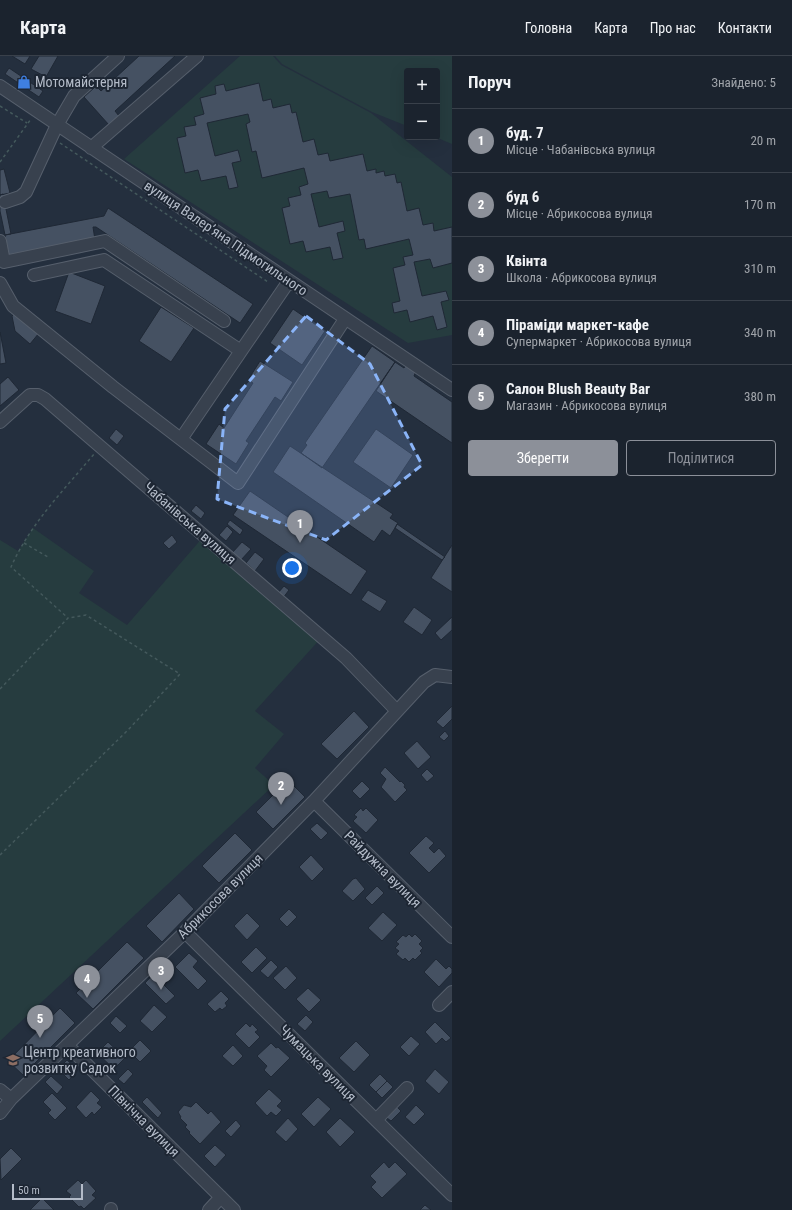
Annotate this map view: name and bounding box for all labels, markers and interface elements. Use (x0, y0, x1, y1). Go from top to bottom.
text: Карта (20, 16, 66, 39)
text: Головна (525, 20, 572, 36)
text: Карта (594, 20, 628, 36)
text: Про нас (650, 20, 696, 36)
text: Контакти (718, 20, 772, 36)
map controls (404, 68, 440, 140)
button: + (404, 68, 440, 104)
text: Поруч (468, 72, 511, 92)
shop icon: Мотомайстерня (16, 74, 32, 90)
place label: Мотомайстерня (35, 74, 127, 90)
text: Знайдено: 5 (711, 75, 776, 90)
button: − (404, 104, 440, 140)
text: буд. 7 (506, 124, 544, 142)
text: 1 (478, 133, 484, 148)
text: 20 m (750, 133, 776, 148)
text: Місце · Чабанівська вулиця (506, 142, 655, 157)
street label: вулиця Валерʼяна Підмогильного (141, 177, 311, 299)
text: буд 6 (506, 188, 539, 206)
text: 2 (478, 197, 484, 212)
text: 170 m (744, 197, 776, 212)
text: Місце · Абрикосова вулиця (506, 206, 653, 221)
text: Квінта (506, 252, 547, 270)
text: 3 (478, 261, 484, 276)
text: 310 m (744, 261, 776, 276)
text: Школа · Абрикосова вулиця (506, 270, 657, 285)
text: Піраміди маркет-кафе (506, 316, 649, 334)
text: 4 (478, 325, 484, 340)
text: 340 m (744, 325, 776, 340)
text: Супермаркет · Абрикосова вулиця (506, 334, 691, 349)
text: Салон Blush Beauty Bar (506, 380, 650, 398)
text: 5 (478, 389, 484, 404)
text: 380 m (744, 389, 776, 404)
text: Магазин · Абрикосова вулиця (506, 398, 667, 413)
button: Зберегти (468, 440, 618, 476)
button: Поділитися (626, 440, 776, 476)
street label: Чабанівська вулиця (141, 479, 239, 567)
pin: 1 (287, 510, 313, 543)
your location (282, 558, 302, 578)
pin: 2 (268, 772, 294, 805)
street label: Райдужна вулиця (341, 827, 425, 911)
street label: Абрикосова вулиця (174, 850, 266, 942)
pin: 3 (148, 957, 174, 990)
pin: 4 (74, 965, 100, 998)
pin: 5 (27, 1005, 53, 1038)
street label: Чумацька вулиця (276, 1021, 360, 1105)
place label: Центр креативного розвитку Садок (24, 1044, 136, 1076)
school or university icon: Центр креативного розвитку Садок (5, 1052, 21, 1068)
street label: Північна вулиця (105, 1082, 183, 1160)
scale bar (12, 1182, 83, 1201)
text: 50 m (18, 1184, 40, 1197)

